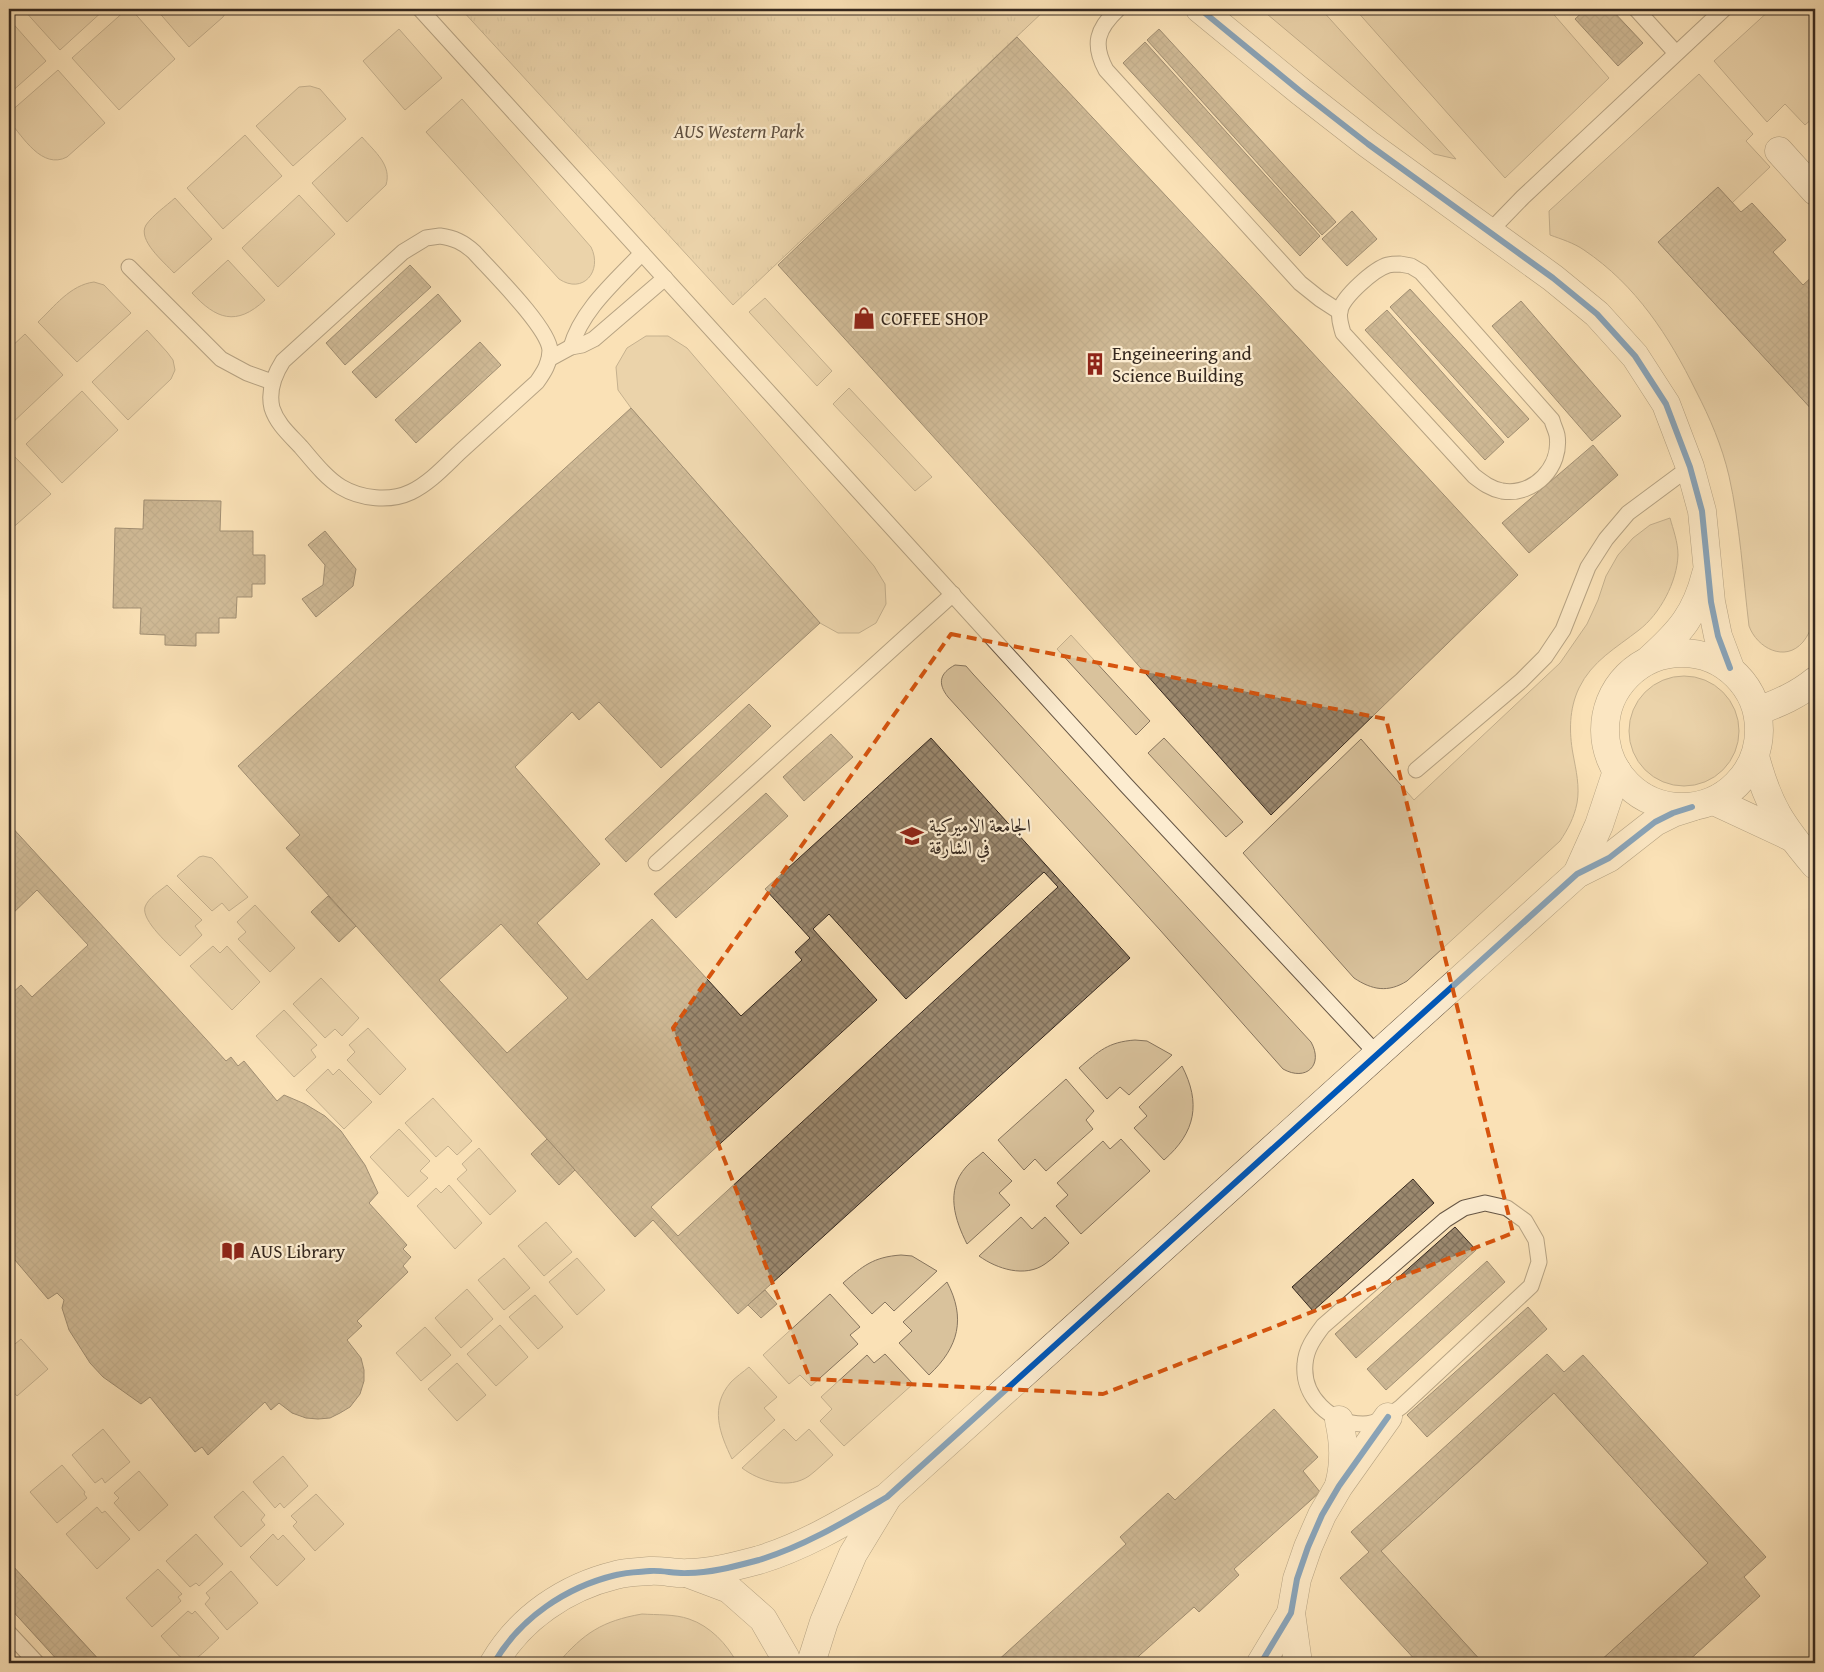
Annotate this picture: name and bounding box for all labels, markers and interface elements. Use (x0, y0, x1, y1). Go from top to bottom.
park label: AUS Western Park (673, 117, 805, 145)
place label: COFFEE SHOP (881, 304, 988, 332)
shop icon: COFFEE SHOP (851, 305, 877, 331)
place label: Engeineering and Science Building (1112, 339, 1253, 389)
building icon: Engeineering and Science Building (1082, 351, 1108, 377)
place label: الجامعة الاميركية في الشارقة (929, 811, 1031, 863)
school or university icon: الجامعة الاميركية في الشارقة (899, 823, 925, 849)
place label: AUS Library (250, 1237, 346, 1265)
library icon: AUS Library (220, 1238, 246, 1264)

